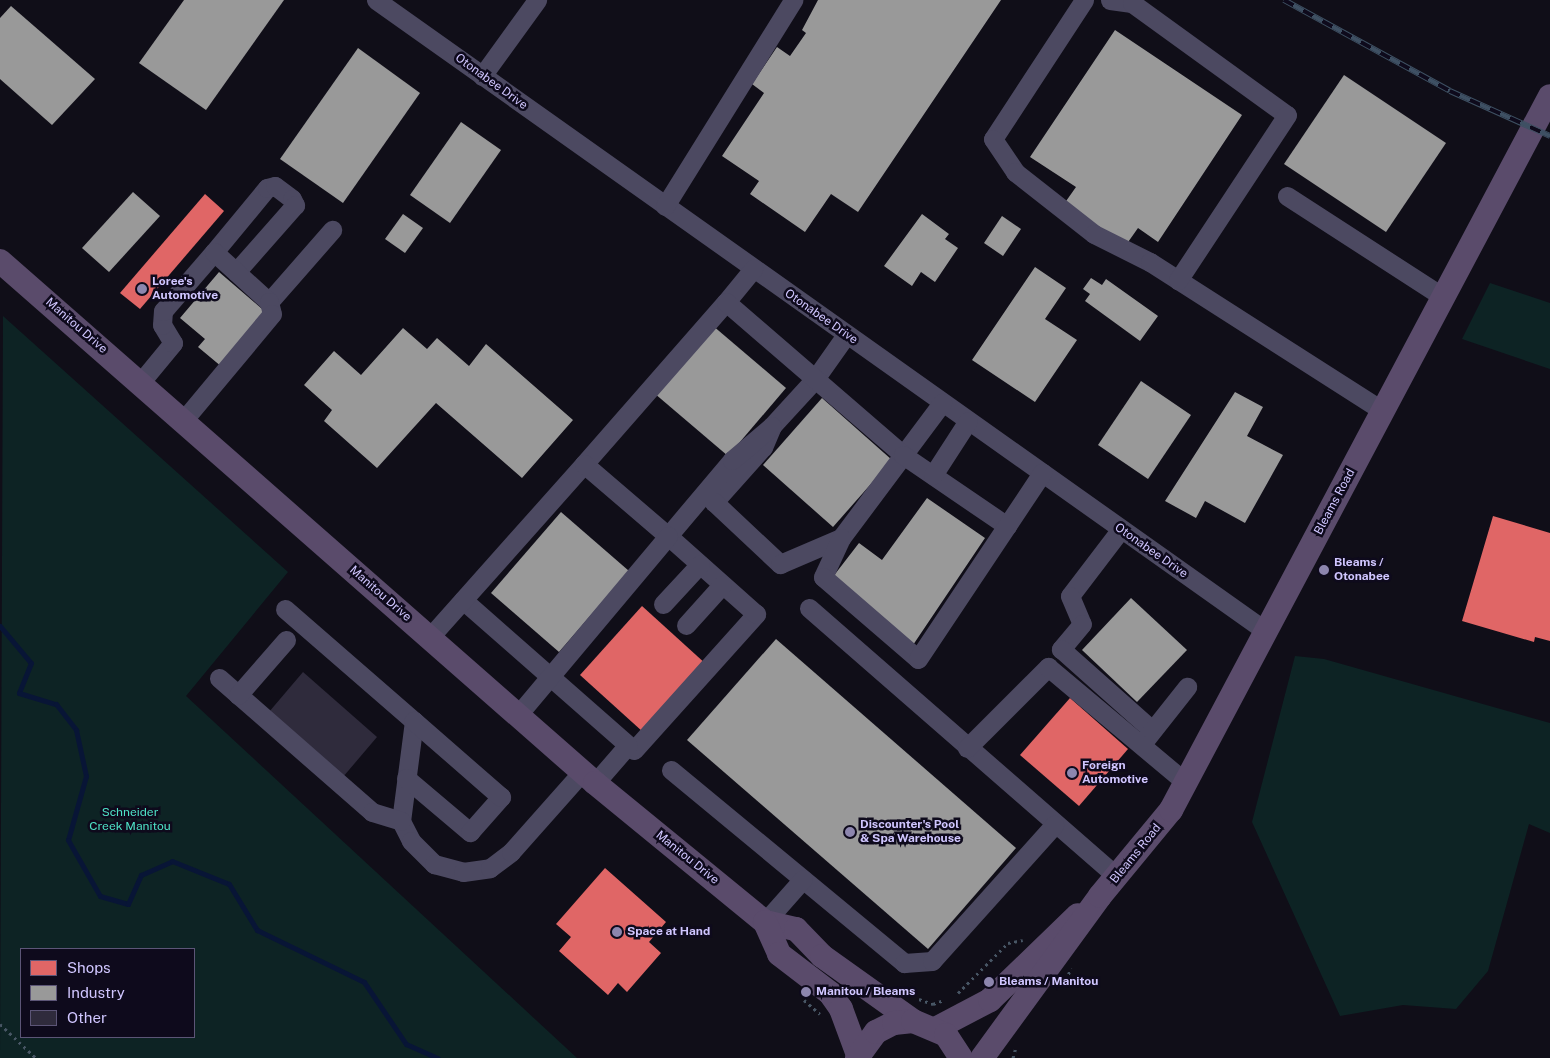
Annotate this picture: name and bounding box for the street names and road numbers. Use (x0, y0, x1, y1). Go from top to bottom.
street label: Otonabee Drive (452, 51, 530, 113)
street label: Otonabee Drive (782, 286, 860, 348)
street label: Manitou Drive (42, 295, 110, 357)
street label: Bleams Road (1312, 467, 1358, 537)
street label: Otonabee Drive (1112, 520, 1190, 582)
street label: Manitou Drive (346, 563, 414, 625)
street label: Bleams Road (1108, 821, 1164, 887)
street label: Manitou Drive (653, 828, 721, 888)

